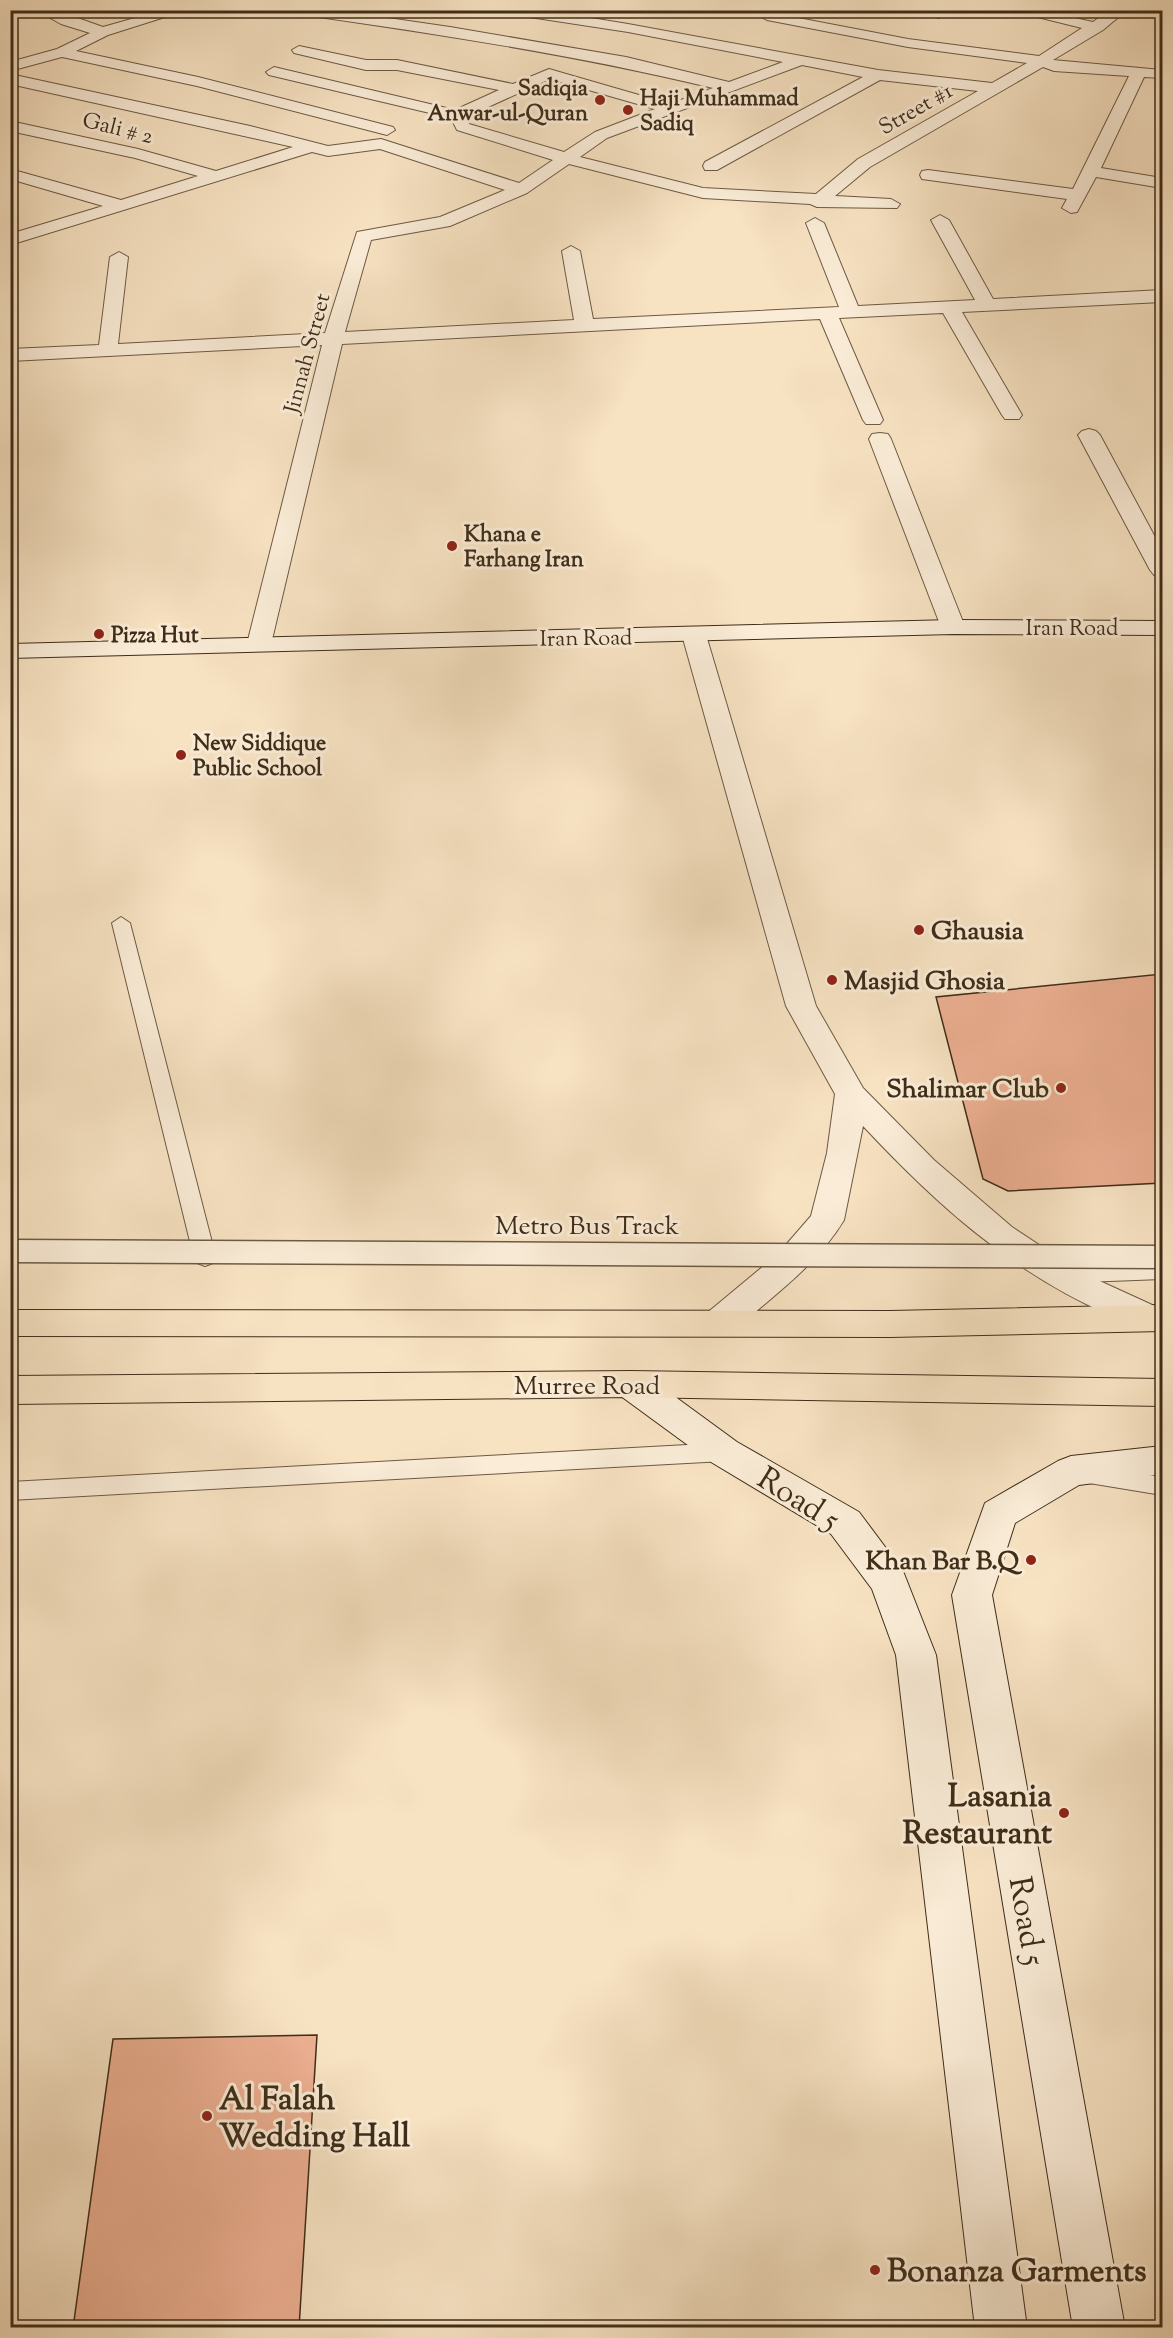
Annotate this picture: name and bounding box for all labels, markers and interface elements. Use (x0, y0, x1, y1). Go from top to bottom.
place label: Sadiqia Anwar-ul-Quran (427, 74, 589, 131)
street label: Street #1 (874, 76, 960, 145)
place label: Haji Muhammad Sadiq (640, 84, 799, 141)
marker: Sadiqia Anwar-ul-Quran (593, 93, 607, 107)
marker: Haji Muhammad Sadiq (621, 103, 635, 117)
street label: Gali # 2 (79, 106, 156, 154)
street label: Jinnah Street (277, 290, 340, 418)
place label: Khana e Farhang Iran (464, 520, 584, 577)
marker: Khana e Farhang Iran (445, 539, 459, 553)
street label: Iran Road (1026, 614, 1118, 646)
place label: Pizza Hut (111, 621, 199, 653)
street label: Iran Road (539, 623, 633, 657)
marker: Pizza Hut (92, 627, 106, 641)
place label: New Siddique Public School (193, 729, 326, 786)
marker: New Siddique Public School (174, 748, 188, 762)
place label: Ghausia (931, 914, 1024, 951)
marker: Ghausia (912, 923, 926, 937)
place label: Masjid Ghosia (844, 964, 1005, 1001)
marker: Masjid Ghosia (825, 973, 839, 987)
place label: Shalimar Club (886, 1072, 1049, 1109)
marker: Shalimar Club (1054, 1081, 1068, 1095)
street label: Metro Bus Track (495, 1209, 679, 1246)
street label: Murree Road (514, 1369, 660, 1406)
street label: Road 5 (747, 1457, 848, 1544)
place label: Khan Bar B.Q (865, 1544, 1022, 1581)
marker: Khan Bar B.Q (1024, 1553, 1038, 1567)
place label: Lasania Restaurant (902, 1775, 1052, 1858)
marker: Lasania Restaurant (1057, 1806, 1071, 1820)
street label: Road 5 (995, 1873, 1055, 1970)
place label: Al Falah Wedding Hall (219, 2078, 410, 2161)
marker: Al Falah Wedding Hall (200, 2109, 214, 2123)
place label: Bonanza Garments (887, 2250, 1147, 2296)
marker: Bonanza Garments (868, 2263, 882, 2277)

